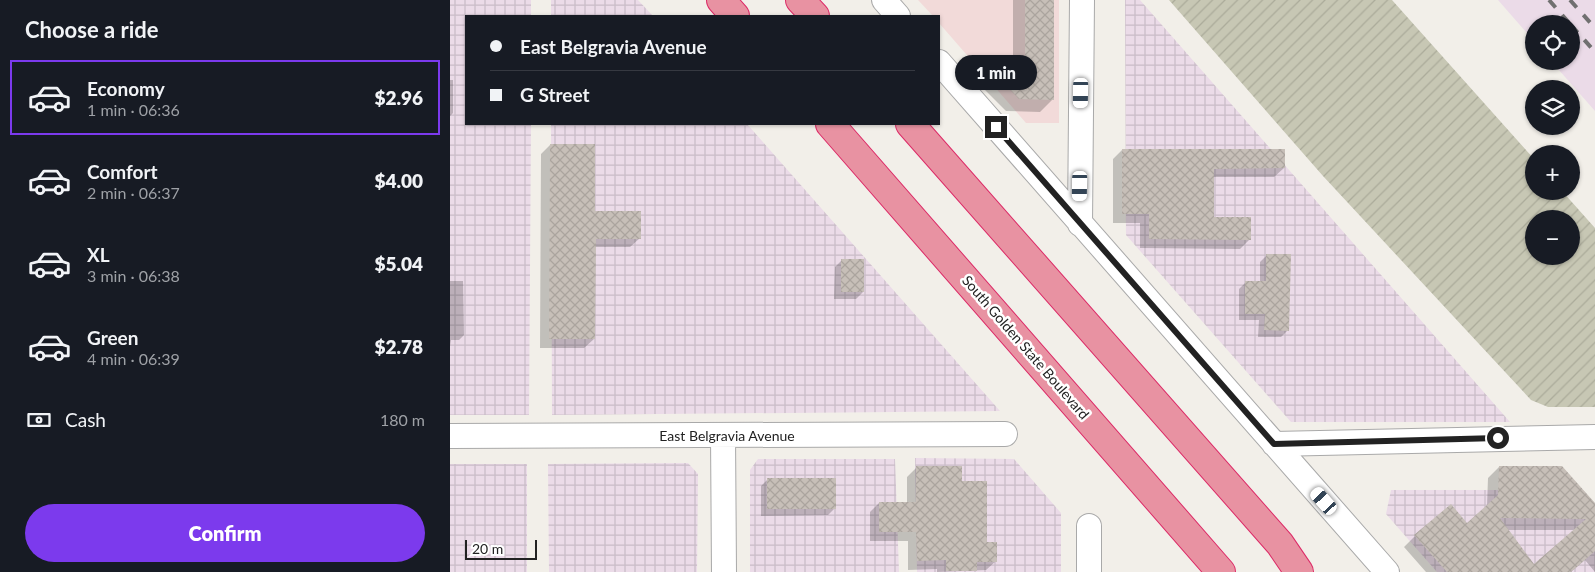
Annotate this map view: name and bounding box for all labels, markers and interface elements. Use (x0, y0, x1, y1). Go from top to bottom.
map controls (1525, 15, 1580, 265)
button: locate (1525, 15, 1580, 70)
text: Choose a ride (25, 16, 159, 43)
text: East Belgravia Avenue (520, 35, 707, 58)
callout: 1 min (955, 54, 1037, 90)
text: 1 min (976, 63, 1016, 82)
icon: car (27, 75, 72, 120)
text: Economy (87, 77, 165, 100)
car (1073, 78, 1088, 108)
button: layers (1525, 80, 1580, 135)
text: G Street (520, 83, 590, 106)
text: $2.96 (374, 86, 423, 109)
text: 1 min · 06:36 (87, 100, 180, 119)
route end (985, 116, 1007, 138)
button: + (1525, 145, 1580, 200)
icon: car (27, 158, 72, 203)
text: Comfort (87, 160, 158, 183)
text: $4.00 (374, 169, 423, 192)
car (1072, 171, 1087, 201)
text: 2 min · 06:37 (87, 183, 180, 202)
button: − (1525, 210, 1580, 265)
icon: car (27, 241, 72, 286)
text: XL (87, 243, 110, 266)
text: $5.04 (374, 252, 423, 275)
text: 3 min · 06:38 (87, 266, 180, 285)
street label: South Golden State Boulevard (959, 272, 1093, 422)
icon: car (27, 324, 72, 369)
text: Green (87, 326, 138, 349)
text: $2.78 (374, 335, 423, 358)
text: 4 min · 06:39 (87, 349, 180, 368)
icon: cash (25, 406, 53, 434)
text: Cash (65, 408, 106, 431)
text: 180 m (380, 410, 425, 429)
street label: East Belgravia Avenue (659, 427, 795, 444)
route start (1487, 427, 1509, 449)
car (1308, 485, 1339, 517)
button: Confirm (25, 504, 425, 562)
scale bar (465, 537, 538, 560)
text: 20 m (472, 540, 503, 557)

